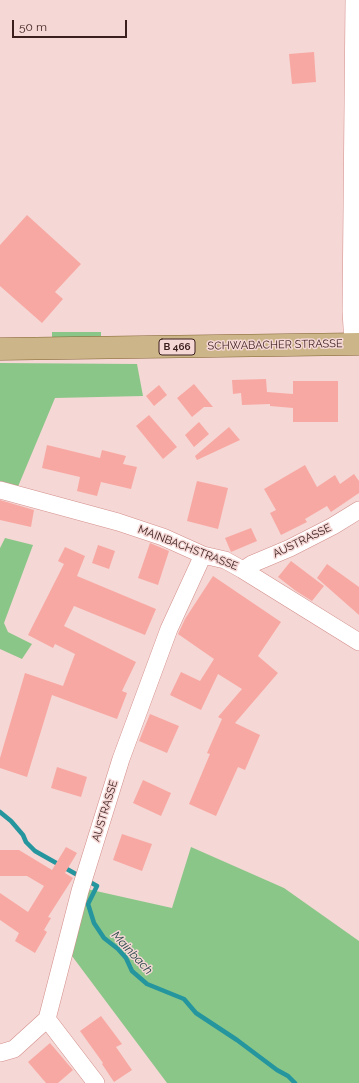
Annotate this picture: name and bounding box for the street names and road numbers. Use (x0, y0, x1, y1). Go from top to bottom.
street label: SCHWABACHER STRASSE (207, 337, 343, 353)
road number: B 466 (159, 339, 195, 355)
street label: AUSTRASSE (271, 521, 333, 561)
street label: MAINBACHSTRASSE (136, 523, 240, 573)
street label: AUSTRASSE (89, 779, 121, 843)

